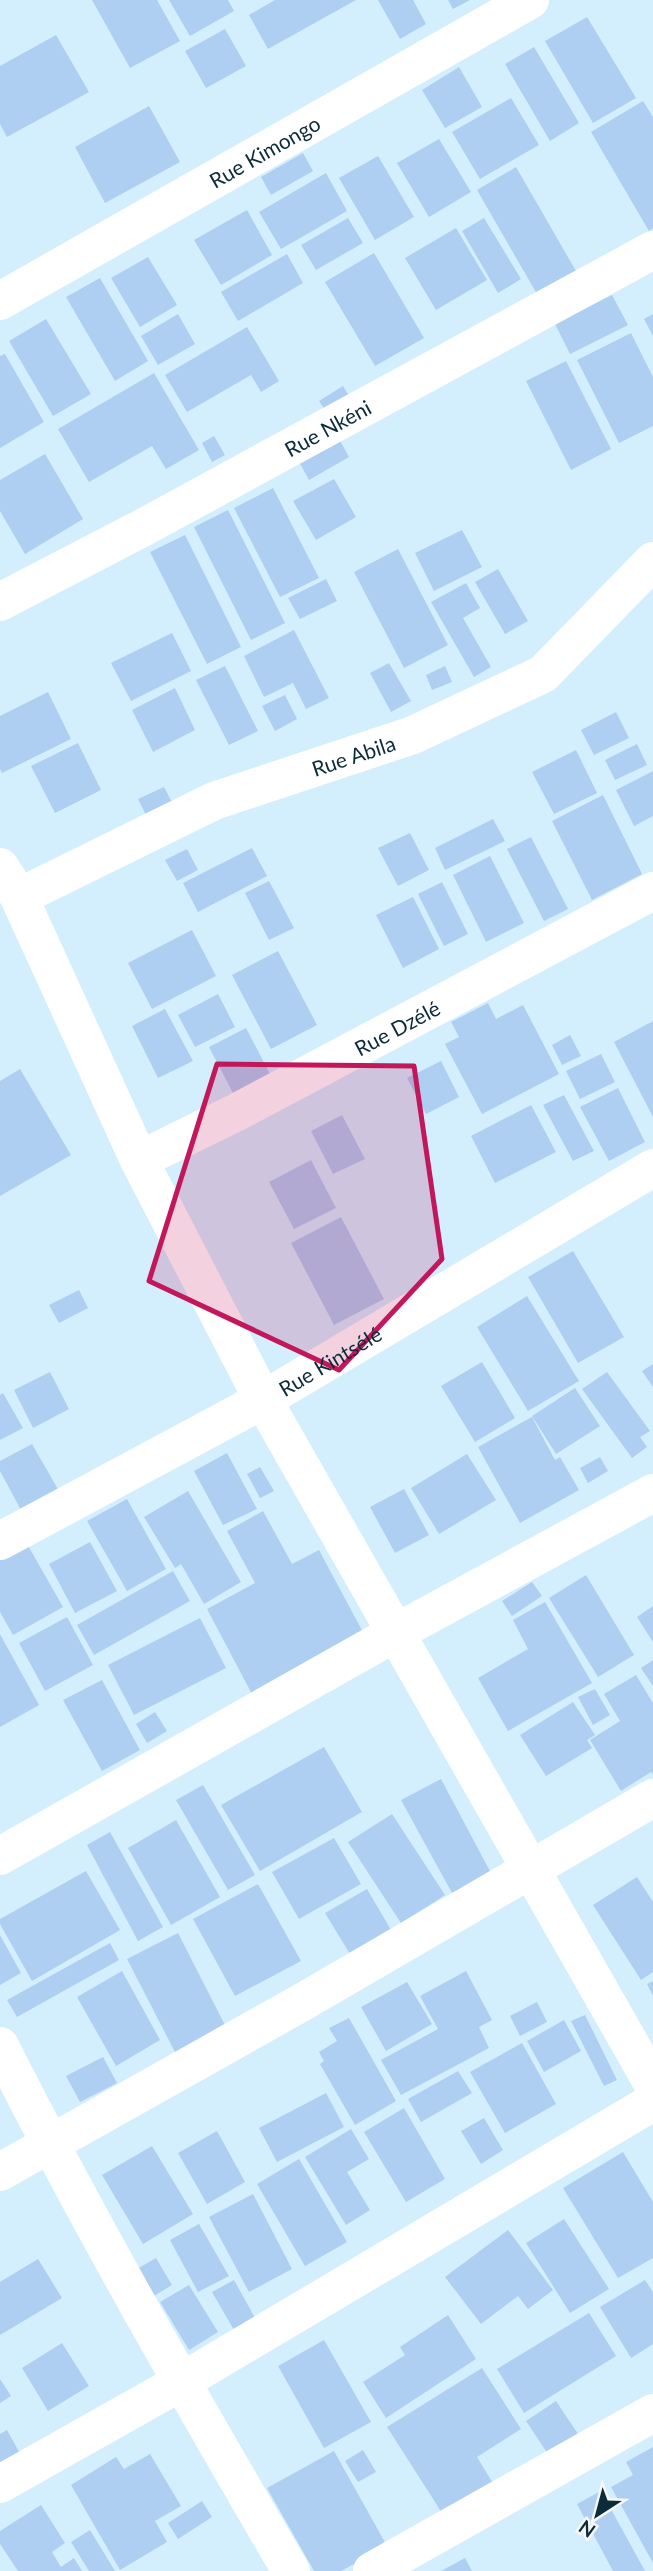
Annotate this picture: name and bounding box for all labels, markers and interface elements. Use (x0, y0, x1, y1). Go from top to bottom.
street label: Rue Kimongo (204, 109, 324, 192)
street label: Rue Nkéni (280, 394, 375, 461)
street label: Rue Abila (308, 729, 398, 780)
street label: Rue Dzélé (350, 994, 444, 1060)
street label: Rue Kintsélé (274, 1320, 386, 1401)
north arrow (562, 2480, 632, 2550)
text: N (574, 2516, 599, 2543)

